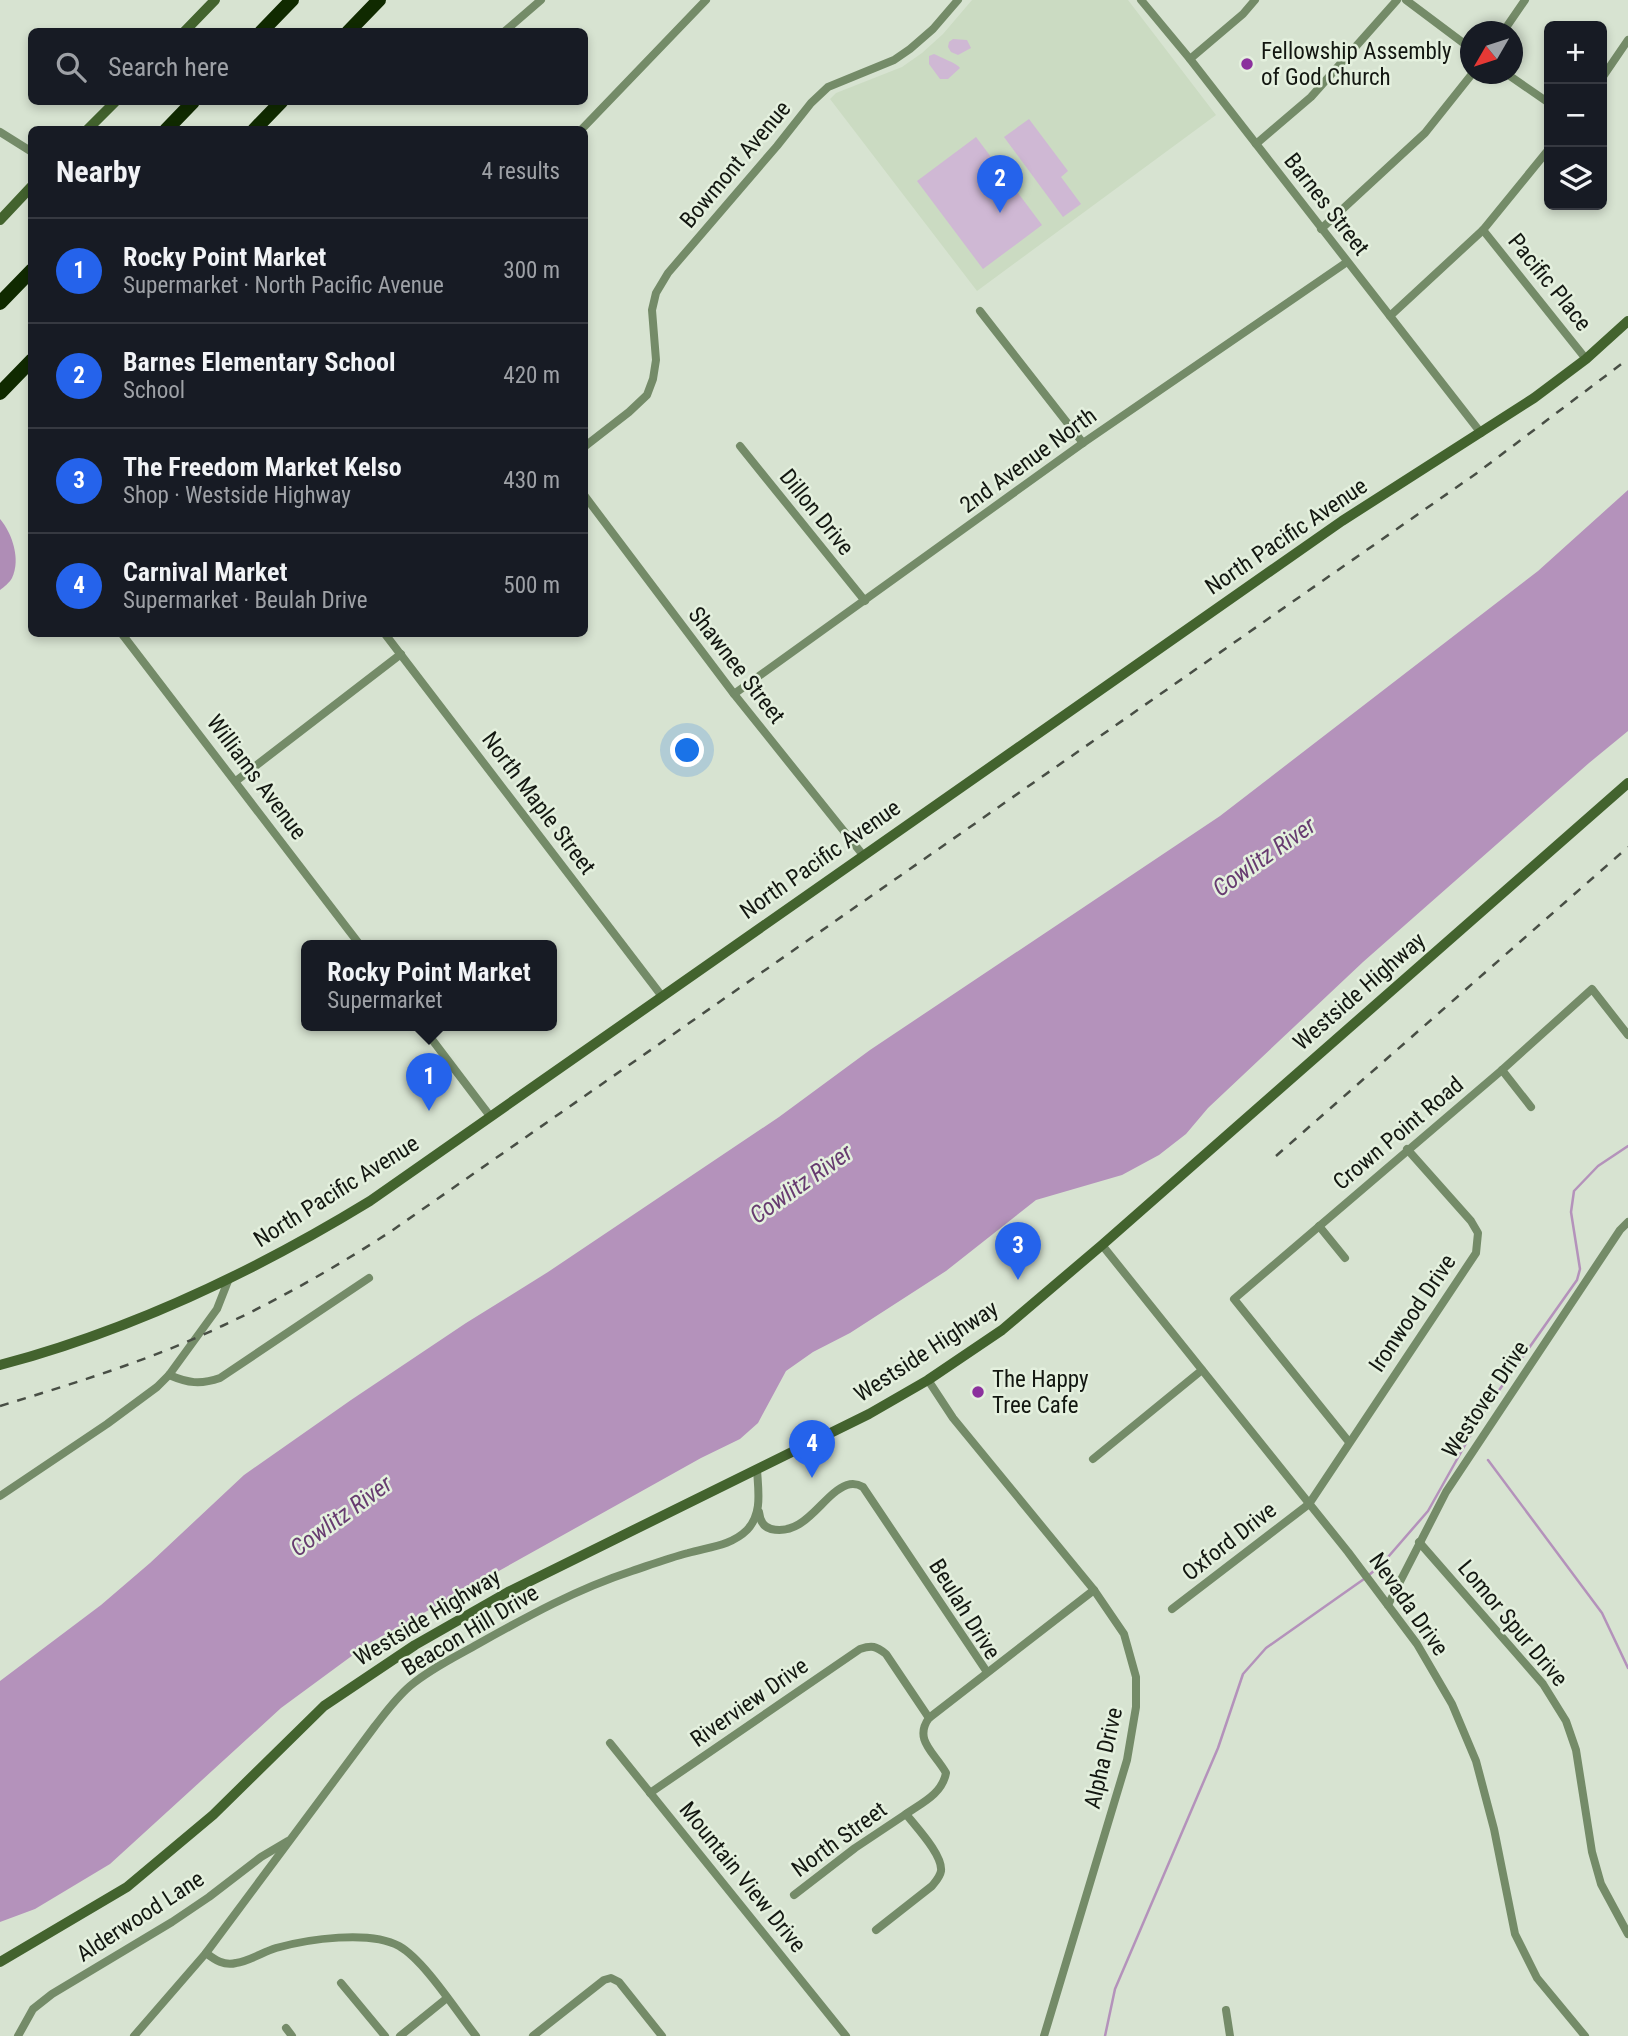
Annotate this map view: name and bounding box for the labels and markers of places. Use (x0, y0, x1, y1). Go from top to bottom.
place label: Fellowship Assembly of God Church (1261, 38, 1452, 91)
marker: Fellowship Assembly of God Church (1239, 56, 1255, 72)
pin: 2 (977, 155, 1023, 213)
pin: 1 (406, 1053, 452, 1111)
pin: 3 (995, 1222, 1041, 1280)
place label: The Happy Tree Cafe (992, 1366, 1089, 1419)
marker: The Happy Tree Cafe (970, 1384, 986, 1400)
pin: 4 (789, 1420, 835, 1478)

